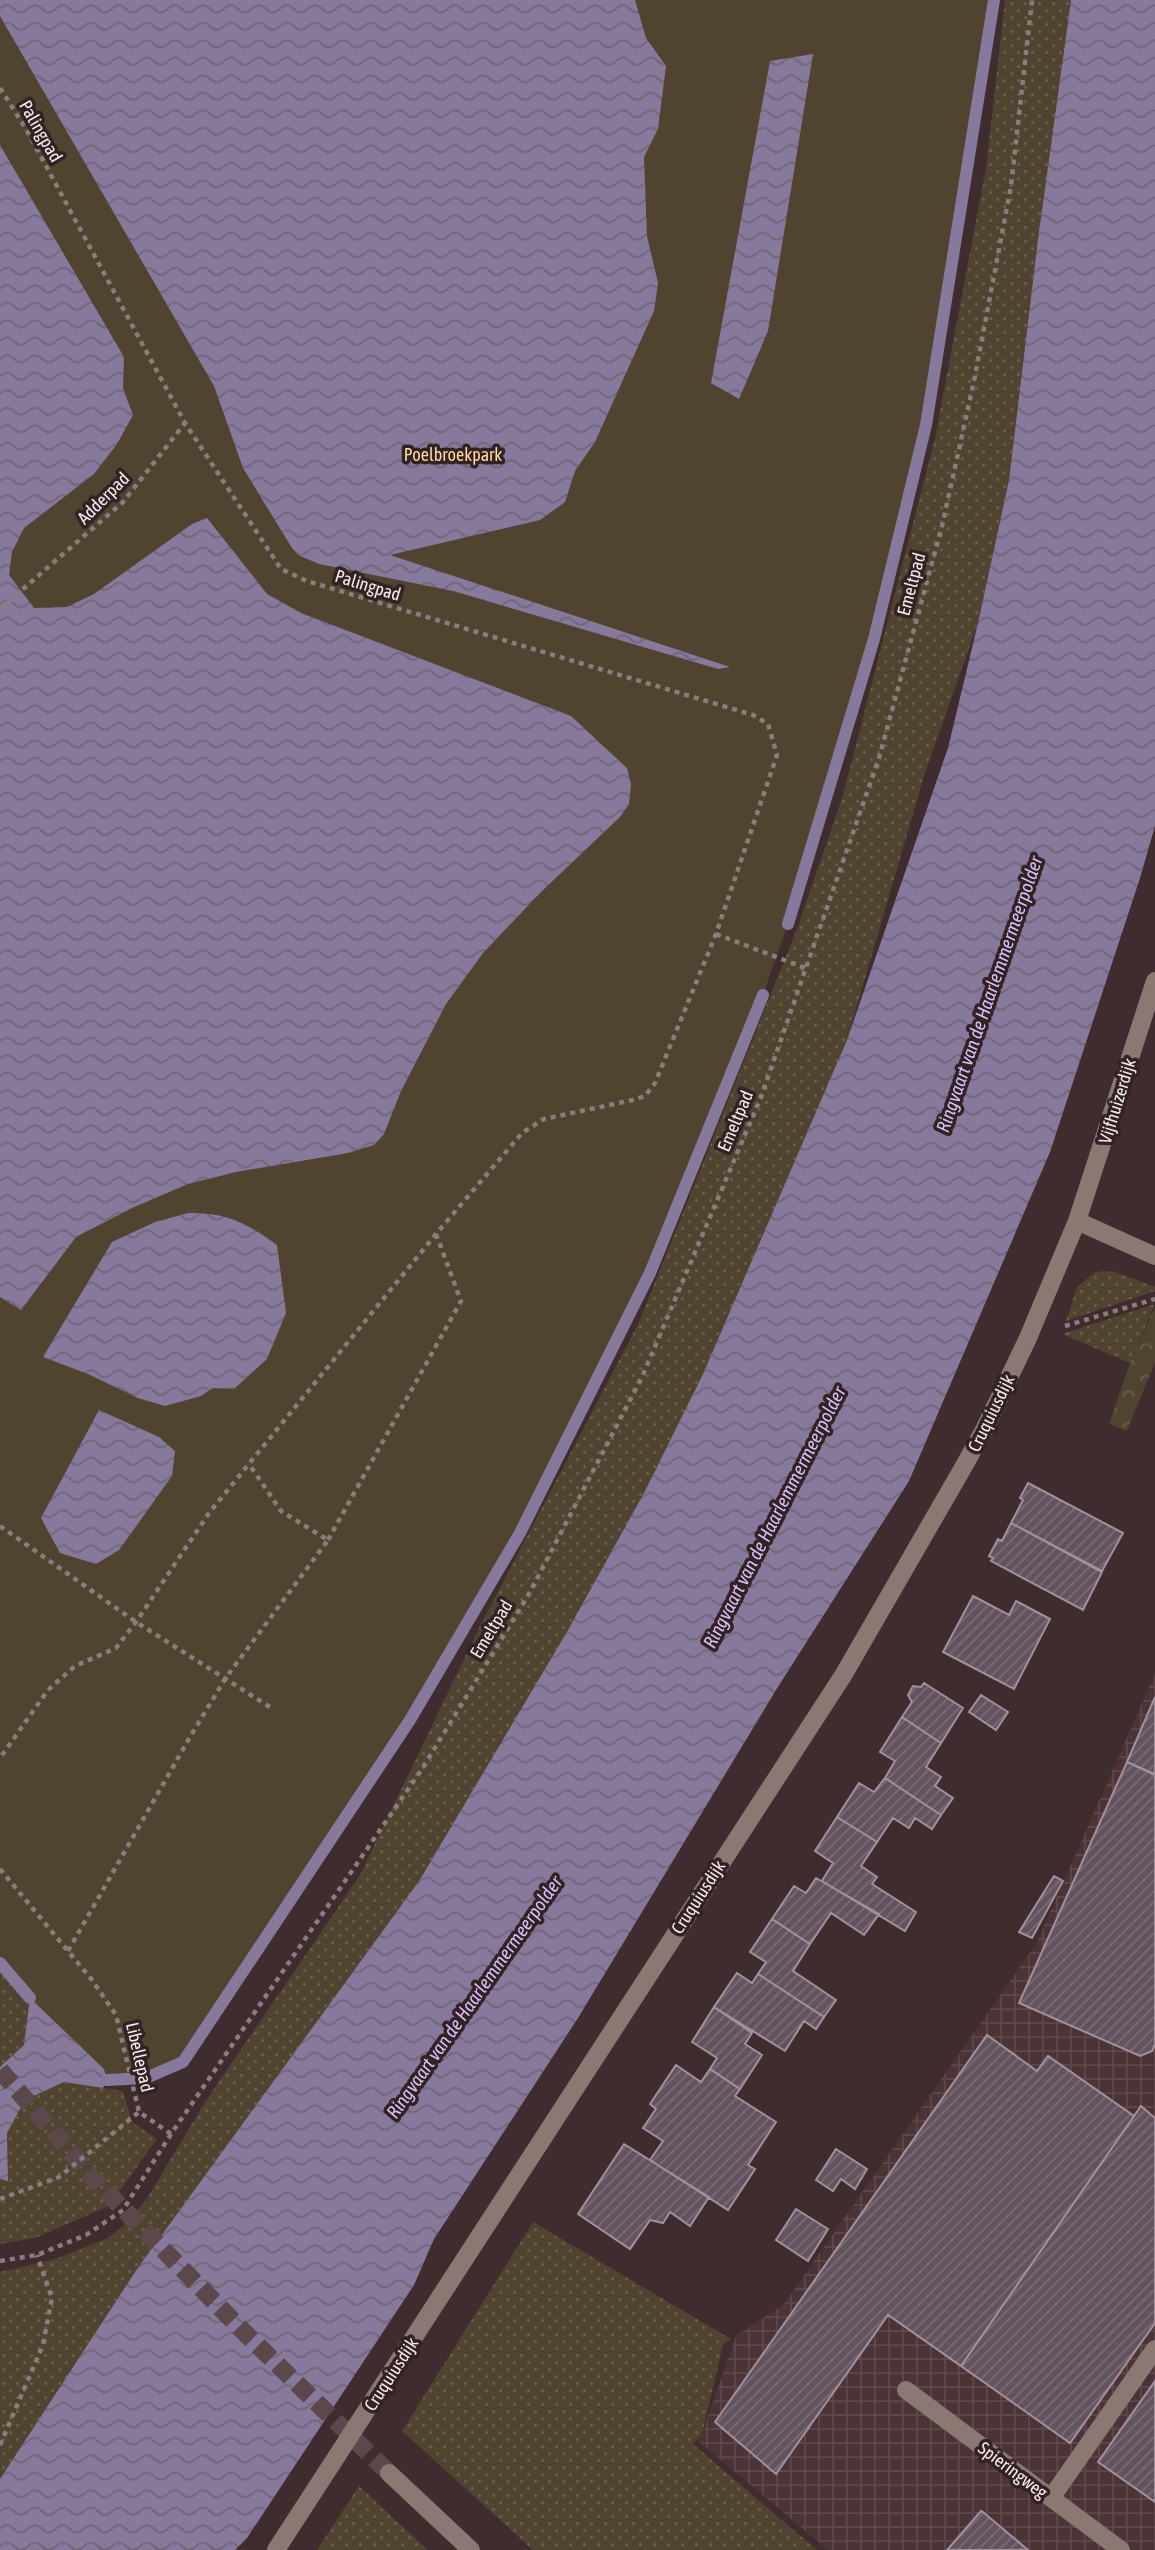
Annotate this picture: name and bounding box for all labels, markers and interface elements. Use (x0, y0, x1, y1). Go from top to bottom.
street label: Palingpad (15, 96, 67, 166)
park label: Poelbroekpark (404, 444, 502, 465)
street label: Adderpad (73, 468, 133, 528)
street label: Emeltpad (893, 550, 929, 618)
street label: Palingpad (333, 565, 403, 605)
water label: Ringvaart van de Haarlemmermeerpolder (931, 852, 1047, 1135)
street label: Vijfhuizerdijk (1094, 1056, 1140, 1146)
street label: Emeltpad (713, 1087, 757, 1155)
street label: Cruquiusdijk (963, 1371, 1019, 1455)
water label: Ringvaart van de Haarlemmermeerpolder (698, 1381, 850, 1652)
street label: Emeltpad (465, 1596, 517, 1662)
street label: Cruquiusdijk (667, 1856, 730, 1938)
water label: Ringvaart van de Haarlemmermeerpolder (382, 1870, 567, 2122)
street label: Libellepad (122, 2020, 158, 2094)
street label: Cruquiusdijk (360, 2333, 423, 2415)
street label: Spieringweg (974, 2437, 1052, 2503)

